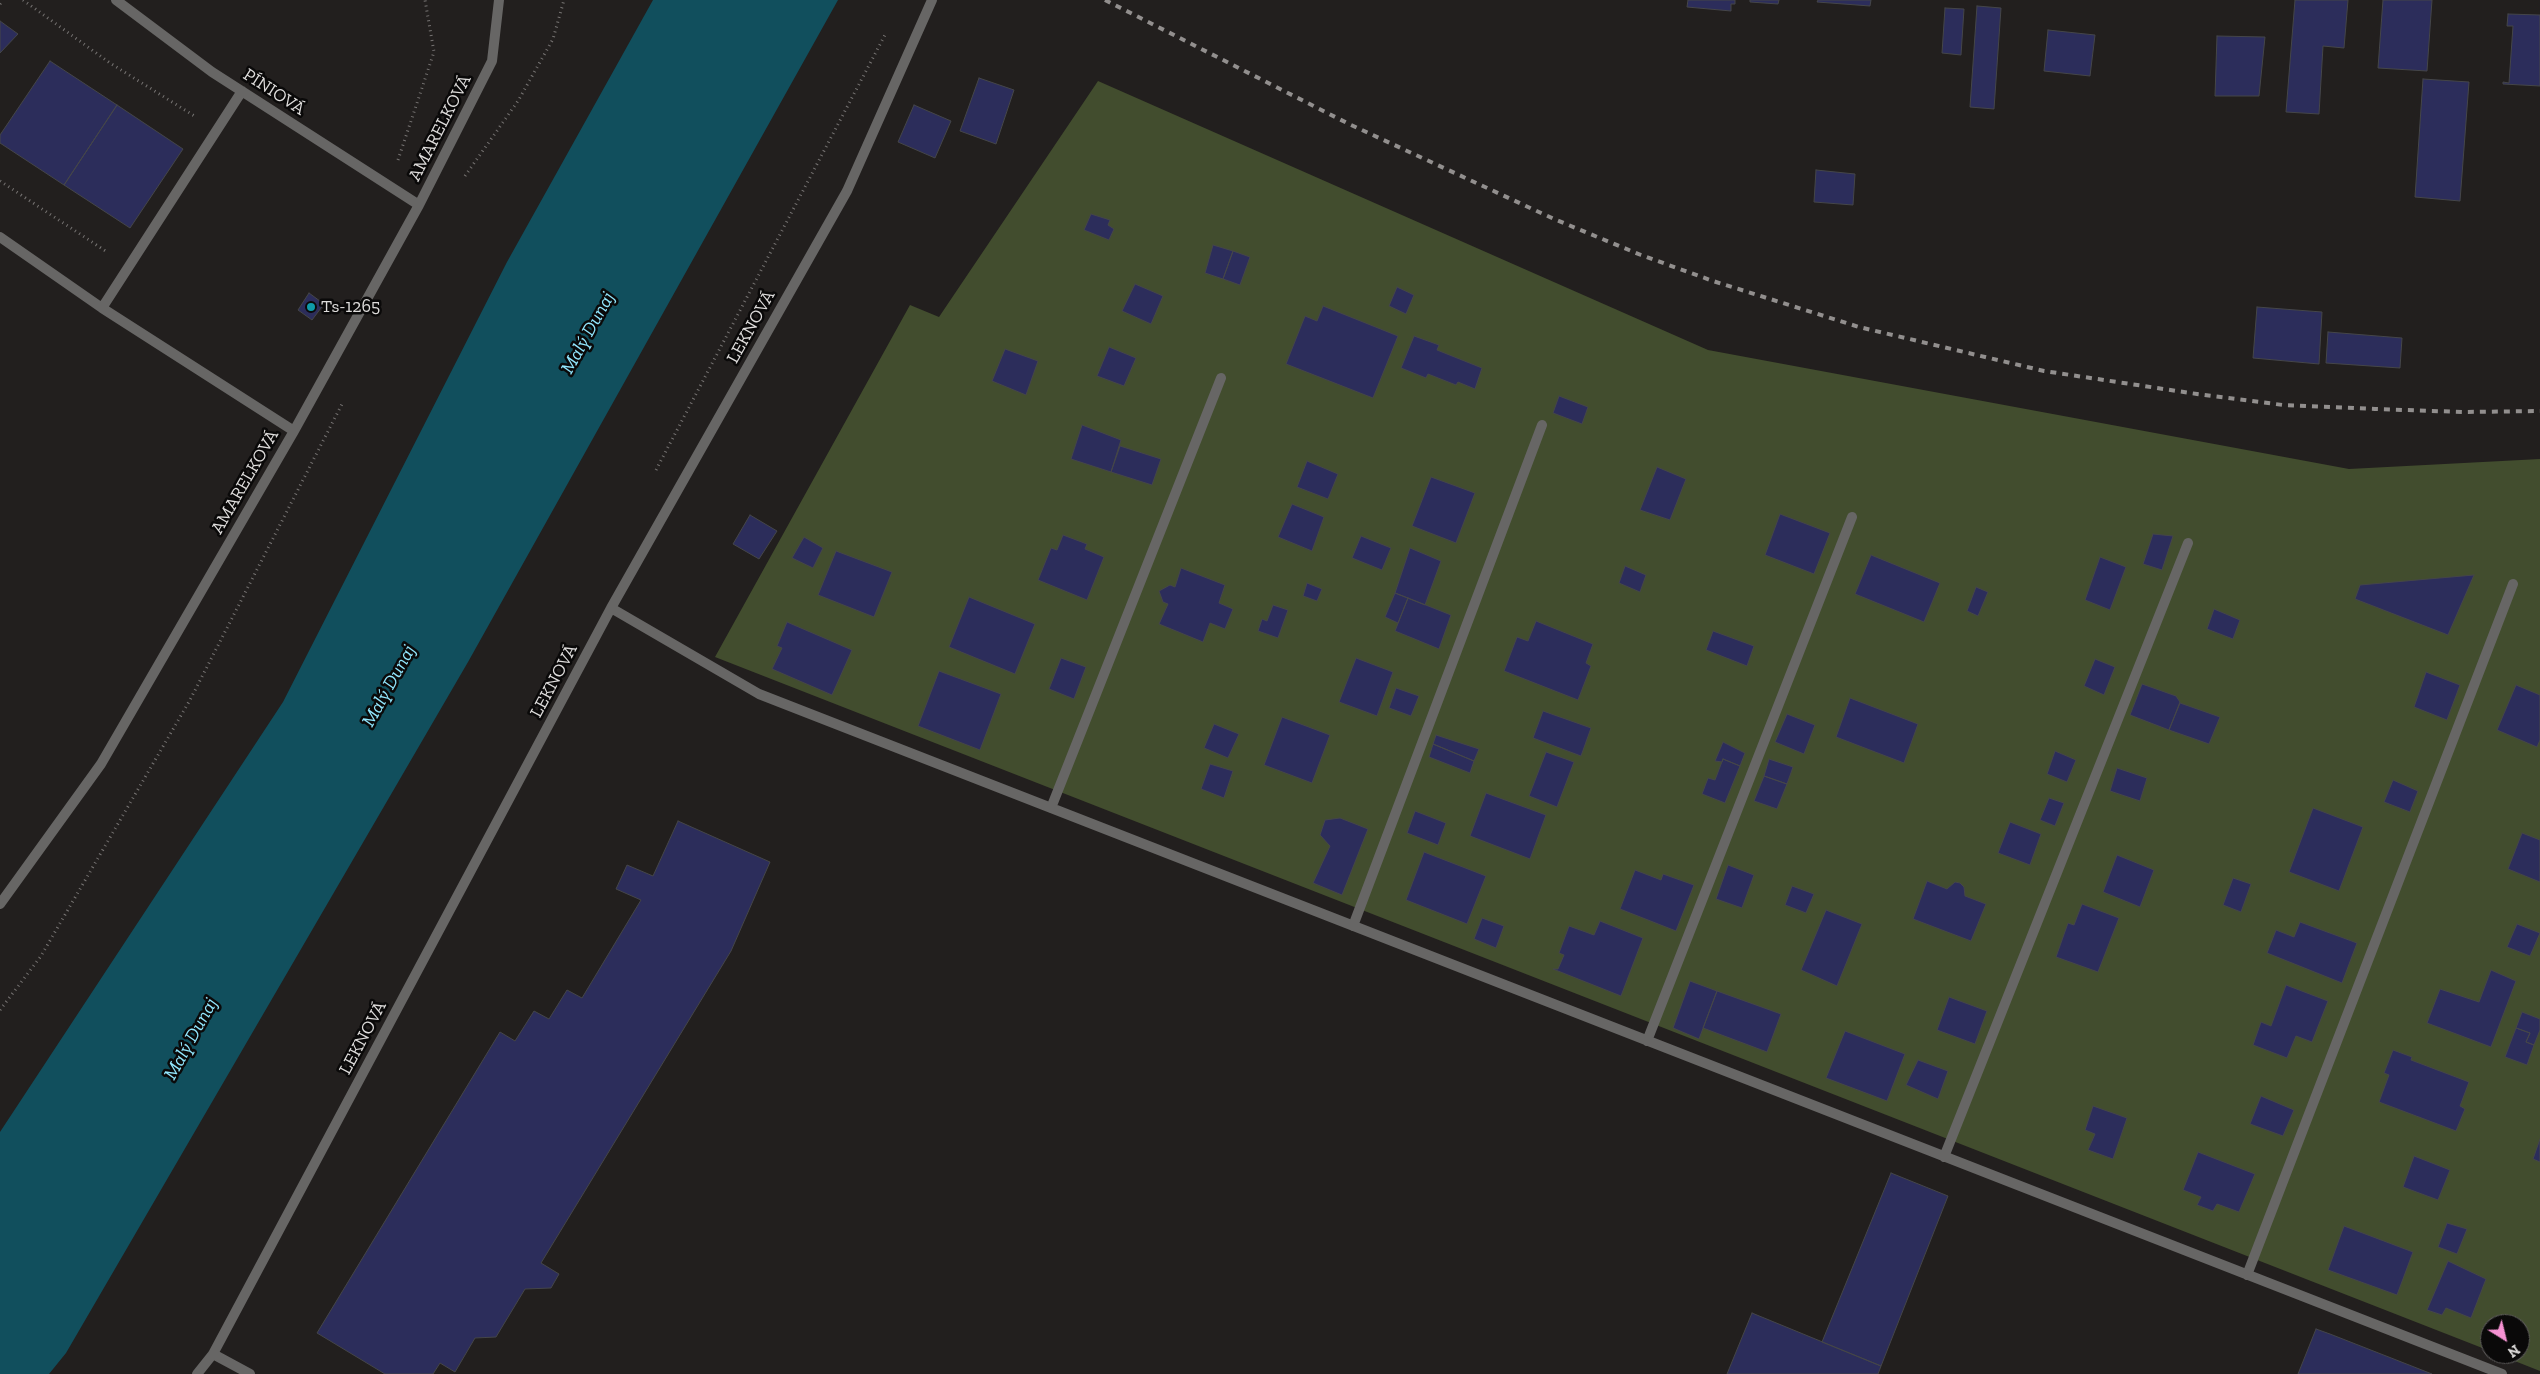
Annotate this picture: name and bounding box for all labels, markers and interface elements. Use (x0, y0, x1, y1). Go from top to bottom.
street label: PÍNIOVÁ (239, 64, 309, 120)
street label: AMARELKOVÁ (404, 71, 476, 185)
street label: LEKNOVÁ (722, 287, 780, 367)
water label: Malý Dunaj (556, 288, 620, 378)
place label: Ts-1265 (321, 296, 380, 318)
marker: Ts-1265 (305, 301, 317, 313)
street label: AMARELKOVÁ (207, 426, 283, 538)
water label: Malý Dunaj (357, 641, 421, 731)
street label: LEKNOVÁ (526, 641, 582, 721)
water label: Malý Dunaj (159, 994, 223, 1084)
street label: LEKNOVÁ (335, 998, 391, 1078)
north arrow (2480, 1314, 2530, 1364)
text: N (2504, 1341, 2523, 1361)

